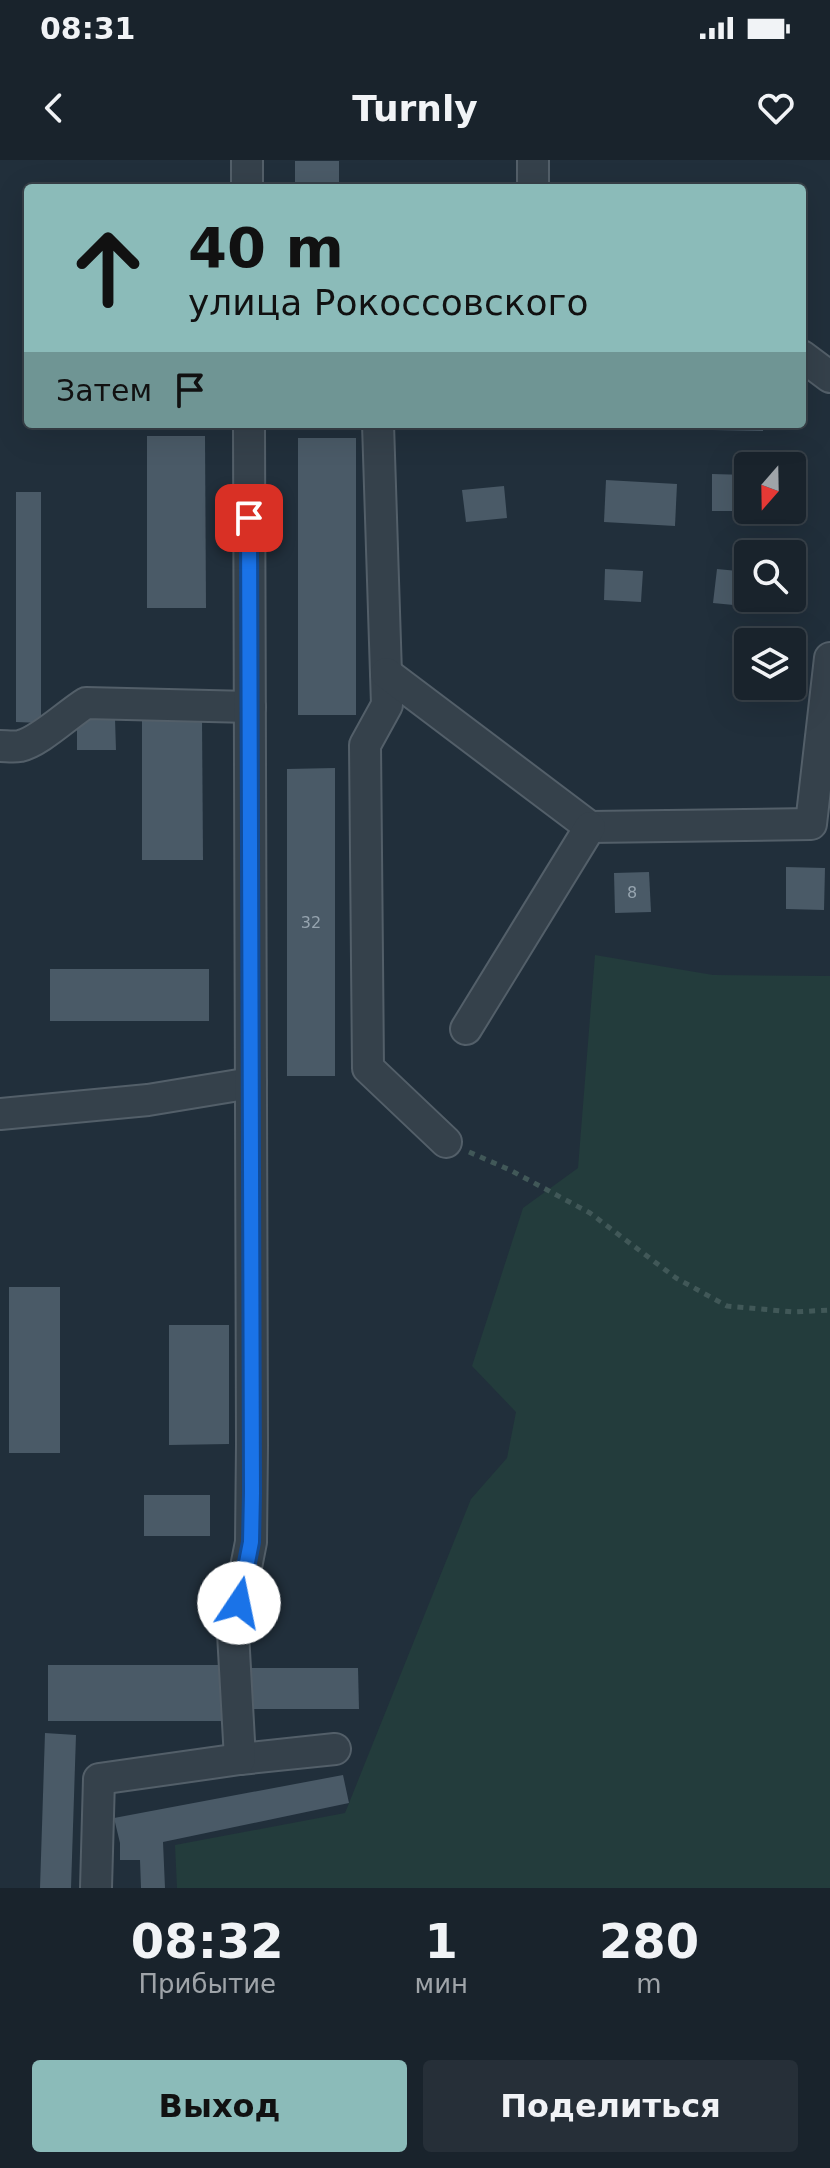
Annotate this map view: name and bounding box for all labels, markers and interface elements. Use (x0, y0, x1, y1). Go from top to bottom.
text: 08:31 (40, 11, 136, 46)
icon: back (32, 86, 76, 130)
icon: heart (754, 86, 798, 130)
text: Turnly (352, 88, 478, 129)
text: 40 m (188, 215, 344, 280)
icon: ahead (56, 216, 160, 320)
text: улица Рокоссовского (188, 282, 589, 323)
icon: arrive (168, 368, 212, 412)
text: Затем (56, 373, 152, 408)
north arrow (734, 452, 806, 524)
map controls (734, 452, 806, 700)
pin (215, 484, 283, 552)
icon: arrive (227, 496, 271, 540)
button: search (734, 540, 806, 612)
button: layers (734, 628, 806, 700)
house number: 8 (627, 883, 637, 902)
house number: 32 (301, 913, 321, 932)
position arrow (197, 1561, 281, 1645)
text: 08:32 (131, 1913, 284, 1969)
text: 1 (425, 1913, 458, 1969)
text: 280 (599, 1913, 699, 1969)
text: Прибытие (138, 1969, 276, 1999)
text: мин (415, 1969, 468, 1999)
text: m (636, 1969, 662, 1999)
button: Выход (32, 2060, 407, 2152)
button: Поделиться (423, 2060, 798, 2152)

